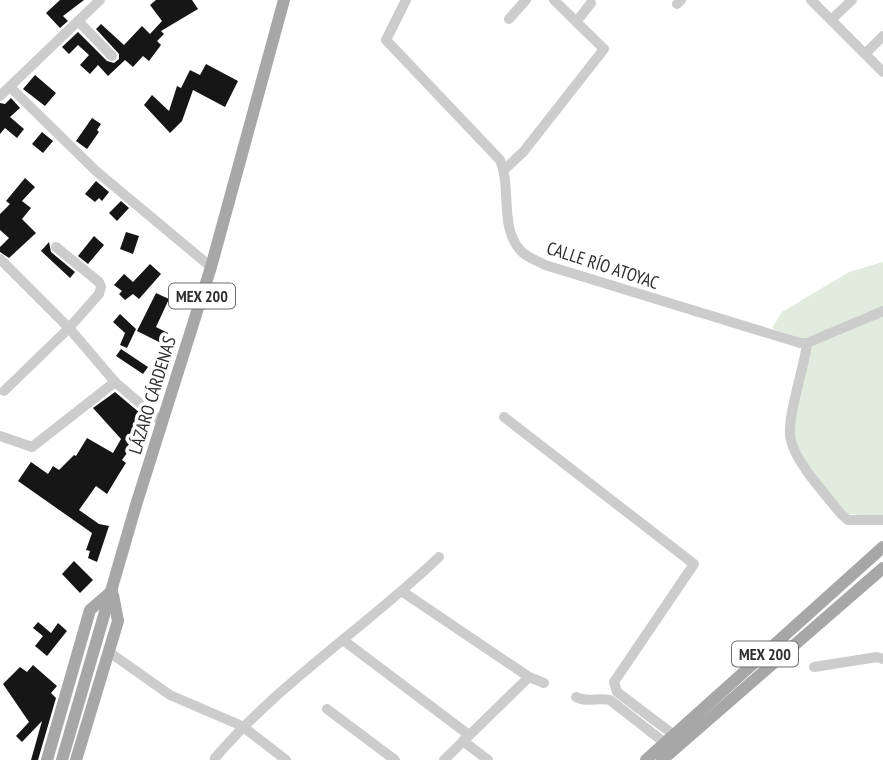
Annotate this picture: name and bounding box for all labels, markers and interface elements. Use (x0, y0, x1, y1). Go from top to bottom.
street label: CALLE RÍO ATOYAC (544, 236, 662, 294)
road number: MEX 200 (169, 284, 235, 308)
street label: LÁZARO CÁRDENAS (123, 333, 181, 457)
road number: MEX 200 (732, 642, 798, 666)

